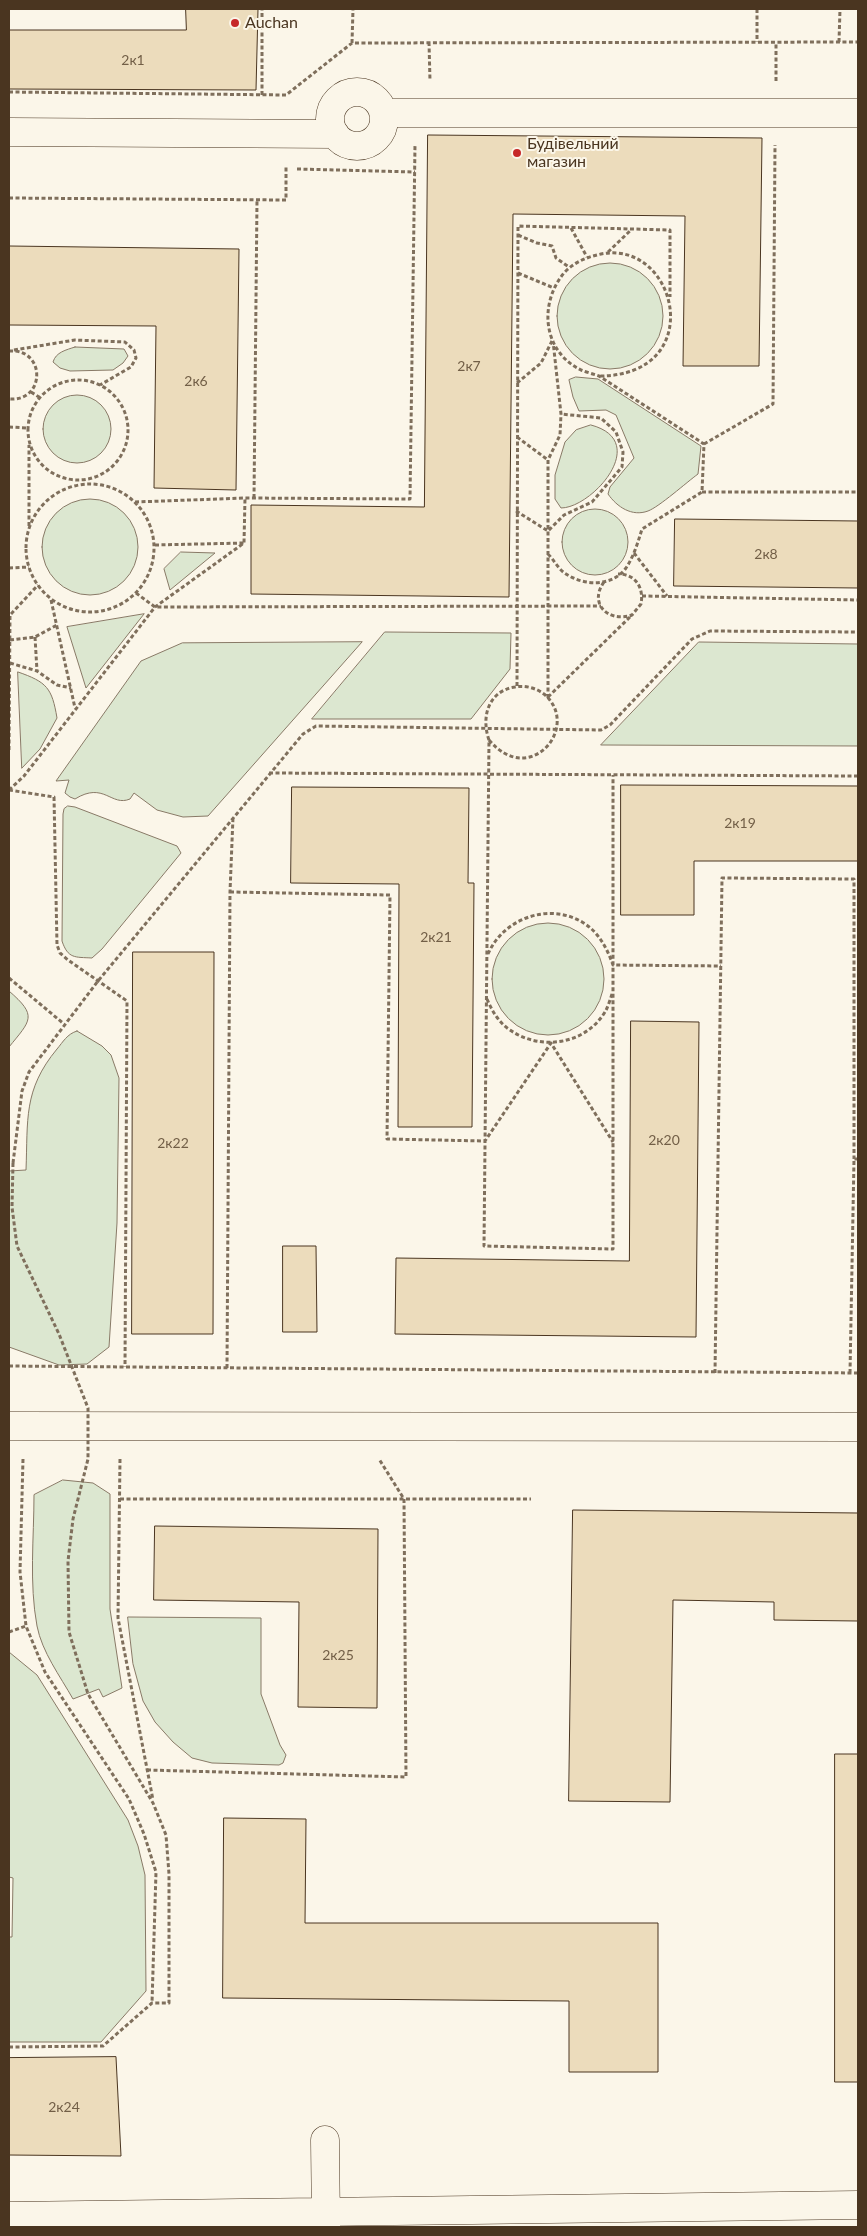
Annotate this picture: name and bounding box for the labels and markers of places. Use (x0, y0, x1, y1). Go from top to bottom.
place label: Auchan (245, 13, 298, 33)
marker: Auchan (229, 17, 241, 29)
place label: Будівельний магазин (527, 134, 619, 172)
marker: Будівельний магазин (511, 147, 523, 159)

